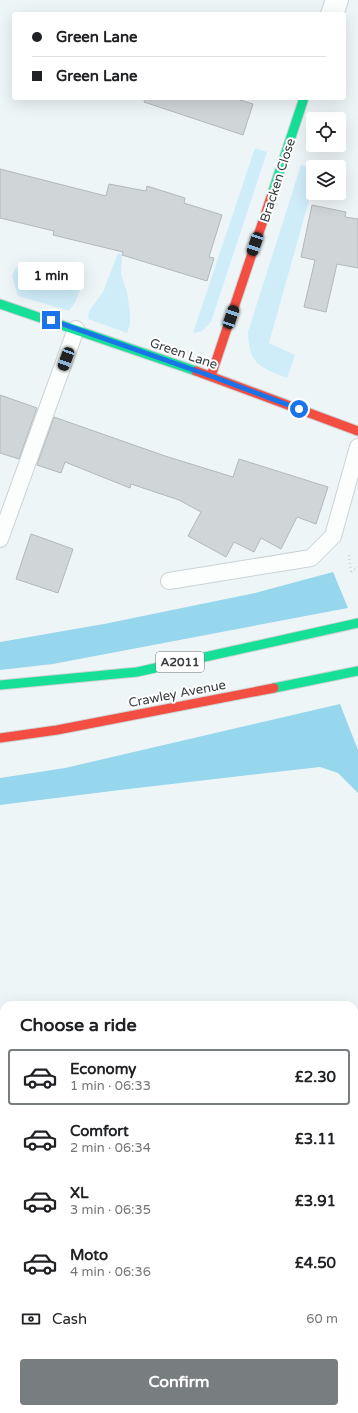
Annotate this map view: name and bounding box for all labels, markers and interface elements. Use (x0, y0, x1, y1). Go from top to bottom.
text: Green Lane (56, 28, 138, 46)
text: Green Lane (56, 67, 138, 85)
map controls (306, 112, 346, 200)
button: locate (306, 112, 346, 152)
street label: Bracken Close (257, 136, 299, 224)
button: layers (306, 160, 346, 200)
car (245, 231, 265, 257)
callout: 1 min (18, 262, 84, 290)
text: 1 min (34, 268, 68, 284)
car (221, 304, 241, 330)
route end (42, 311, 60, 329)
street label: Green Lane (148, 335, 220, 373)
car (56, 346, 76, 372)
route start (290, 400, 308, 418)
road number: A2011 (156, 652, 204, 672)
street label: Crawley Avenue (127, 677, 227, 711)
text: Choose a ride (20, 1014, 137, 1036)
icon: car (22, 1059, 58, 1095)
text: Economy (70, 1060, 136, 1078)
text: £2.30 (295, 1068, 336, 1086)
text: 1 min · 06:33 (70, 1078, 151, 1094)
icon: car (22, 1121, 58, 1157)
text: Comfort (70, 1122, 129, 1140)
text: £3.11 (295, 1130, 336, 1148)
text: 2 min · 06:34 (70, 1140, 151, 1156)
icon: car (22, 1183, 58, 1219)
text: XL (70, 1184, 89, 1202)
text: £3.91 (295, 1192, 336, 1210)
text: 3 min · 06:35 (70, 1202, 151, 1218)
icon: car (22, 1245, 58, 1281)
text: Moto (70, 1246, 108, 1264)
text: £4.50 (295, 1254, 336, 1272)
text: 4 min · 06:36 (70, 1264, 151, 1280)
icon: cash (20, 1308, 42, 1330)
text: Cash (52, 1310, 87, 1328)
text: 60 m (306, 1311, 338, 1327)
button: Confirm (20, 1359, 338, 1405)

